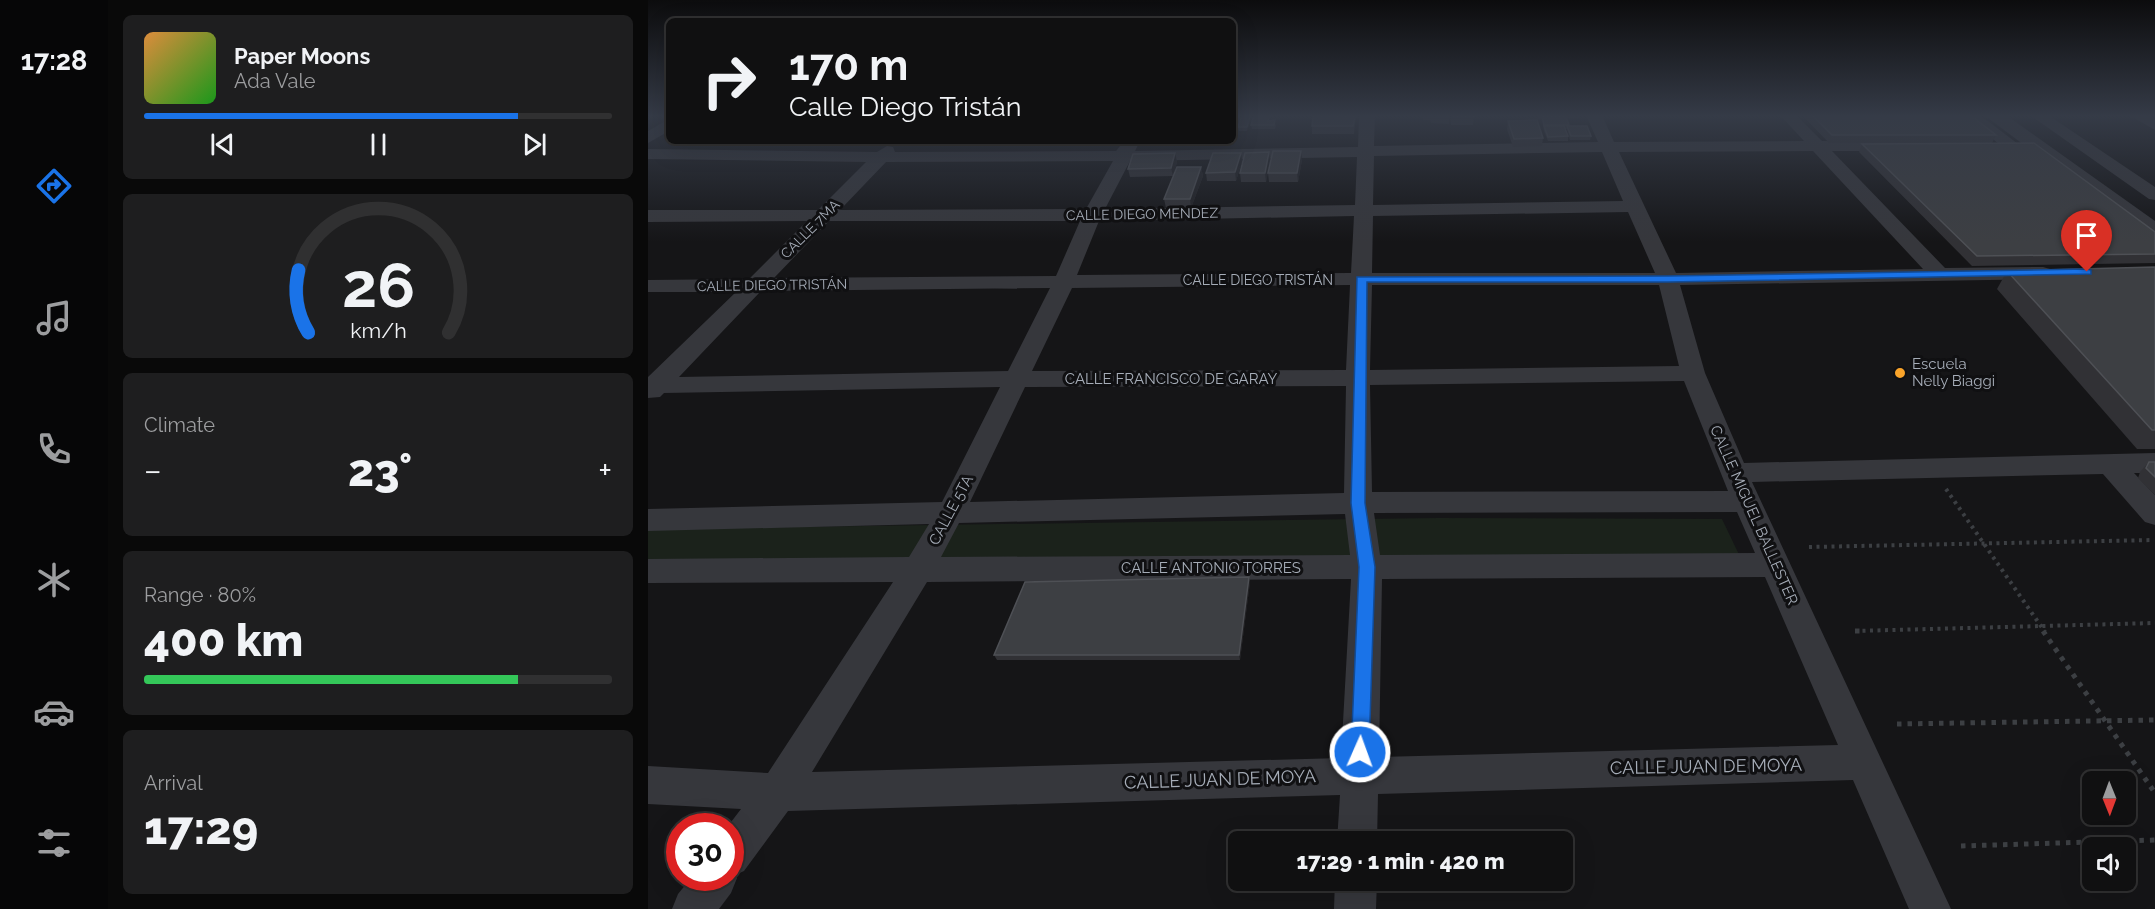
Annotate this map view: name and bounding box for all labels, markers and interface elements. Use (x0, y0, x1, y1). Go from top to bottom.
text: 170 m (789, 41, 908, 90)
icon: right (690, 42, 768, 120)
text: Paper Moons (234, 43, 370, 69)
text: 17:28 (21, 45, 87, 76)
text: Ada Vale (234, 69, 316, 93)
text: Calle Diego Tristán (789, 91, 1022, 122)
icon: previous (206, 128, 239, 161)
icon: pause (362, 128, 395, 161)
icon: next (518, 128, 551, 161)
icon: directions (33, 165, 75, 207)
street label: CALLE 7MA (777, 196, 843, 262)
street label: CALLE DIEGO MENDEZ (1066, 205, 1218, 223)
pin (2061, 210, 2112, 272)
icon: arrive (2070, 219, 2103, 252)
text: 26 (341, 248, 415, 322)
street label: CALLE DIEGO TRISTÁN (1183, 271, 1333, 288)
street label: CALLE DIEGO TRISTÁN (697, 275, 847, 294)
icon: music (33, 297, 75, 339)
text: km/h (350, 318, 406, 343)
place label: Escuela Nelly Biaggi (1912, 355, 1995, 390)
marker: Escuela Nelly Biaggi (1893, 366, 1907, 380)
street label: CALLE FRANCISCO DE GARAY (1065, 370, 1277, 388)
text: Climate (144, 413, 215, 437)
street label: CALLE MIGUEL BALLESTER (1706, 422, 1802, 608)
icon: phone (33, 428, 75, 470)
text: 23° (348, 444, 412, 497)
text: − (144, 451, 162, 490)
text: + (598, 451, 612, 490)
street label: CALLE 5TA (925, 472, 977, 548)
icon: climate (33, 559, 75, 601)
street label: CALLE ANTONIO TORRES (1121, 559, 1301, 577)
text: Range · 80% (144, 583, 256, 607)
text: 400 km (144, 614, 303, 667)
icon: car (33, 691, 75, 733)
position arrow (1328, 720, 1392, 784)
street label: CALLE JUAN DE MOYA (1610, 754, 1802, 778)
street label: CALLE JUAN DE MOYA (1124, 765, 1316, 793)
text: Arrival (144, 771, 203, 795)
north arrow (2082, 771, 2136, 825)
map controls (2082, 771, 2136, 891)
text: 17:29 (144, 802, 258, 855)
speed limit sign: 30 (666, 813, 744, 891)
icon: filters (33, 822, 75, 864)
button: sound (2082, 837, 2136, 891)
text: 17:29 · 1 min · 420 m (1296, 848, 1505, 874)

